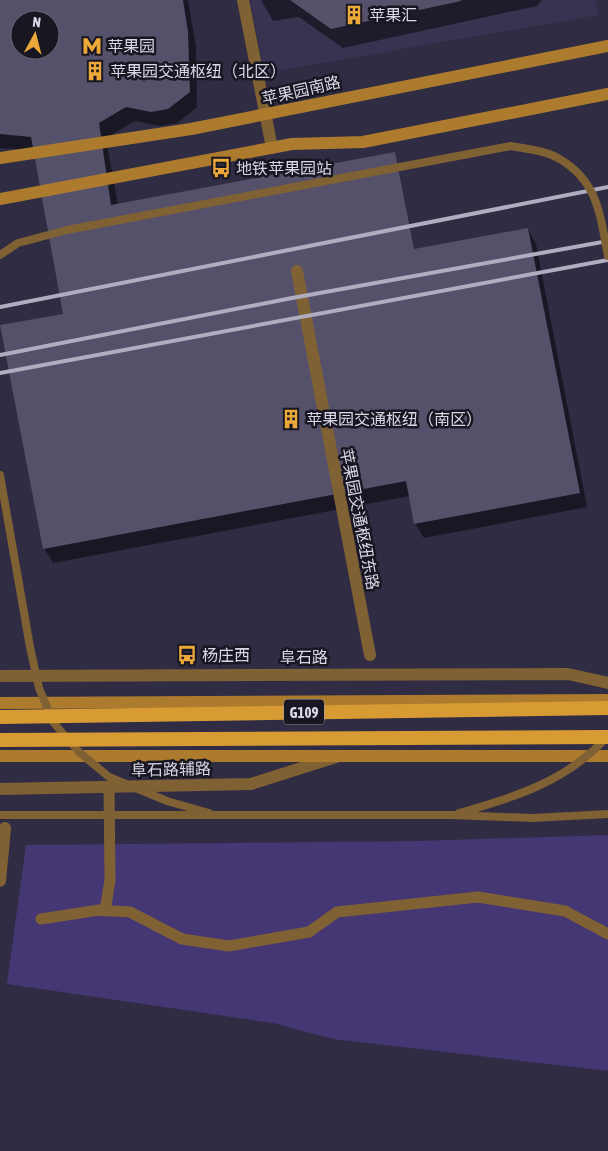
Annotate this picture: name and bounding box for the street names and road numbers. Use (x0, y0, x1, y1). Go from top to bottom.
street label: 苹果园南路 (260, 72, 342, 108)
street label: 苹果园交通枢纽东路 (337, 447, 383, 591)
street label: 阜石路 (280, 648, 328, 666)
road number: G109 (284, 700, 324, 724)
street label: 阜石路辅路 (131, 759, 211, 779)

